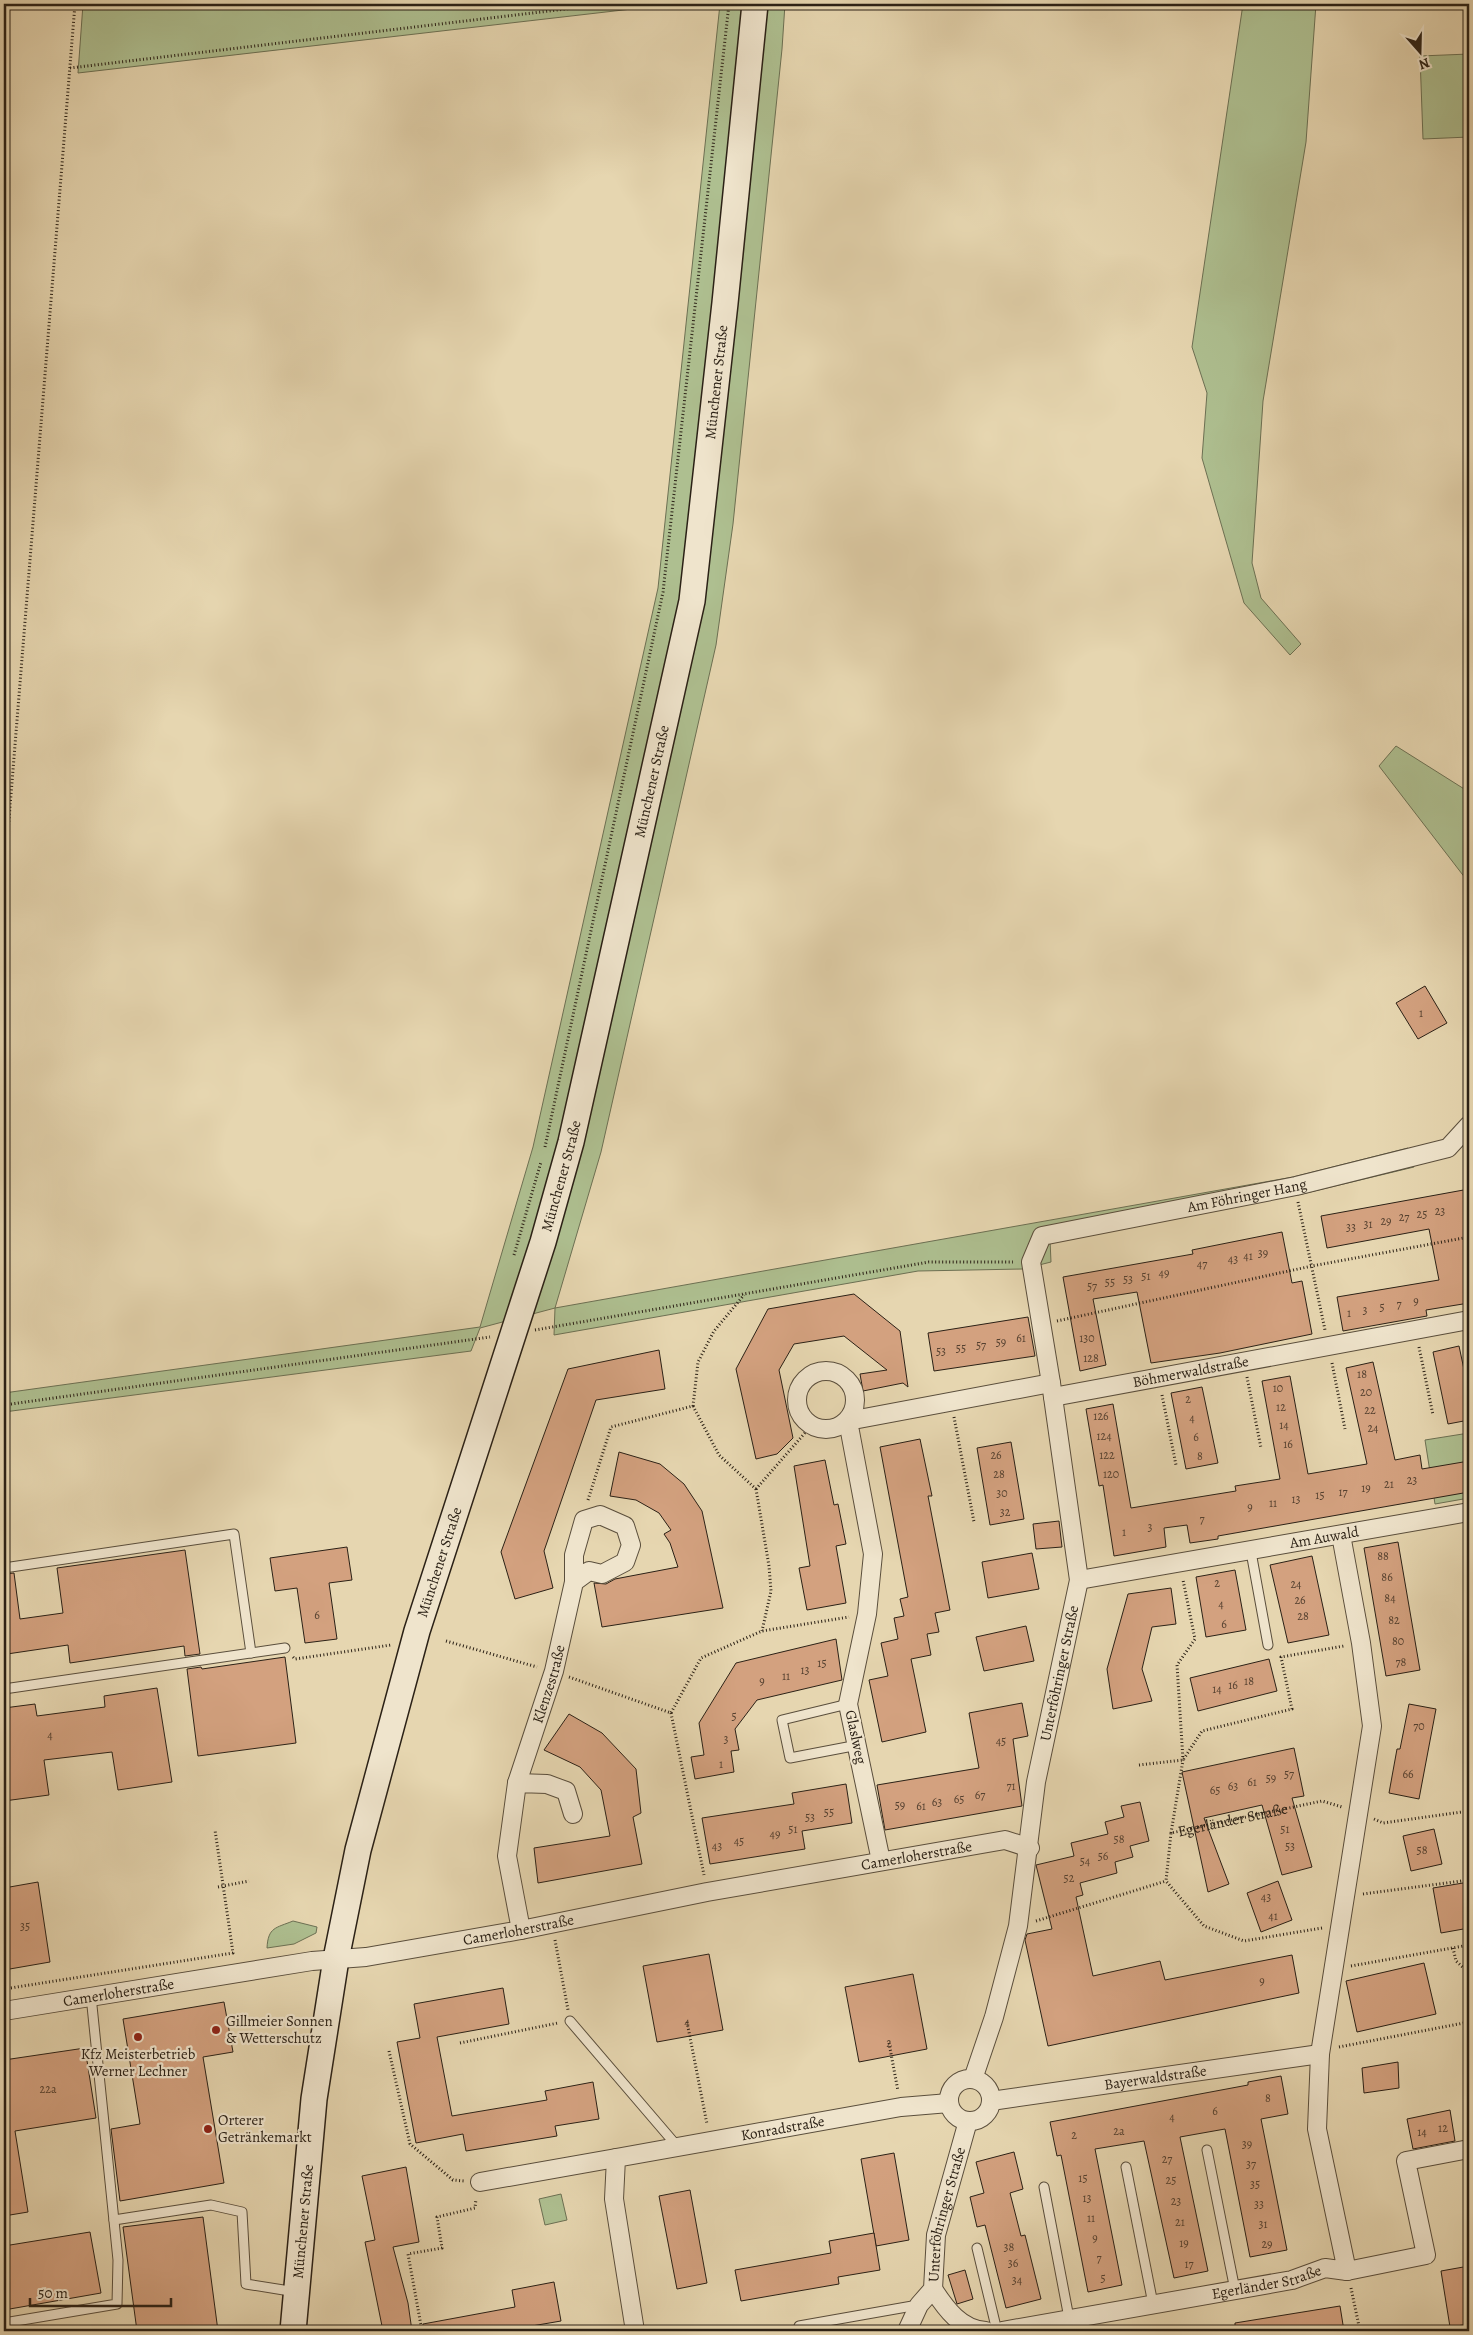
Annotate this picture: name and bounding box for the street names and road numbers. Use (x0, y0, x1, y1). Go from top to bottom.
street label: Münchener Straße (700, 324, 733, 440)
street label: Münchener Straße (629, 723, 674, 839)
street label: Münchener Straße (536, 1118, 586, 1234)
street label: Am Föhringer Hang (1185, 1174, 1309, 1217)
street label: Böhmerwaldstraße (1131, 1351, 1251, 1392)
street label: Münchener Straße (412, 1504, 467, 1620)
street label: Am Auwald (1287, 1521, 1361, 1553)
street label: Unterföhringer Straße (1035, 1603, 1083, 1743)
street label: Klenzestraße (527, 1643, 570, 1726)
street label: Glaslweg (841, 1708, 872, 1766)
street label: Egerländer Straße (1176, 1798, 1290, 1841)
street label: Camerloherstraße (859, 1836, 974, 1875)
street label: Camerloherstraße (462, 1909, 576, 1950)
street label: Camerloherstraße (62, 1974, 176, 2011)
street label: Bayerwaldstraße (1103, 2060, 1208, 2095)
street label: Konradstraße (739, 2111, 826, 2145)
street label: Unterföhringer Straße (923, 2144, 970, 2283)
street label: Münchener Straße (288, 2163, 318, 2279)
street label: Egerländer Straße (1210, 2260, 1324, 2304)

